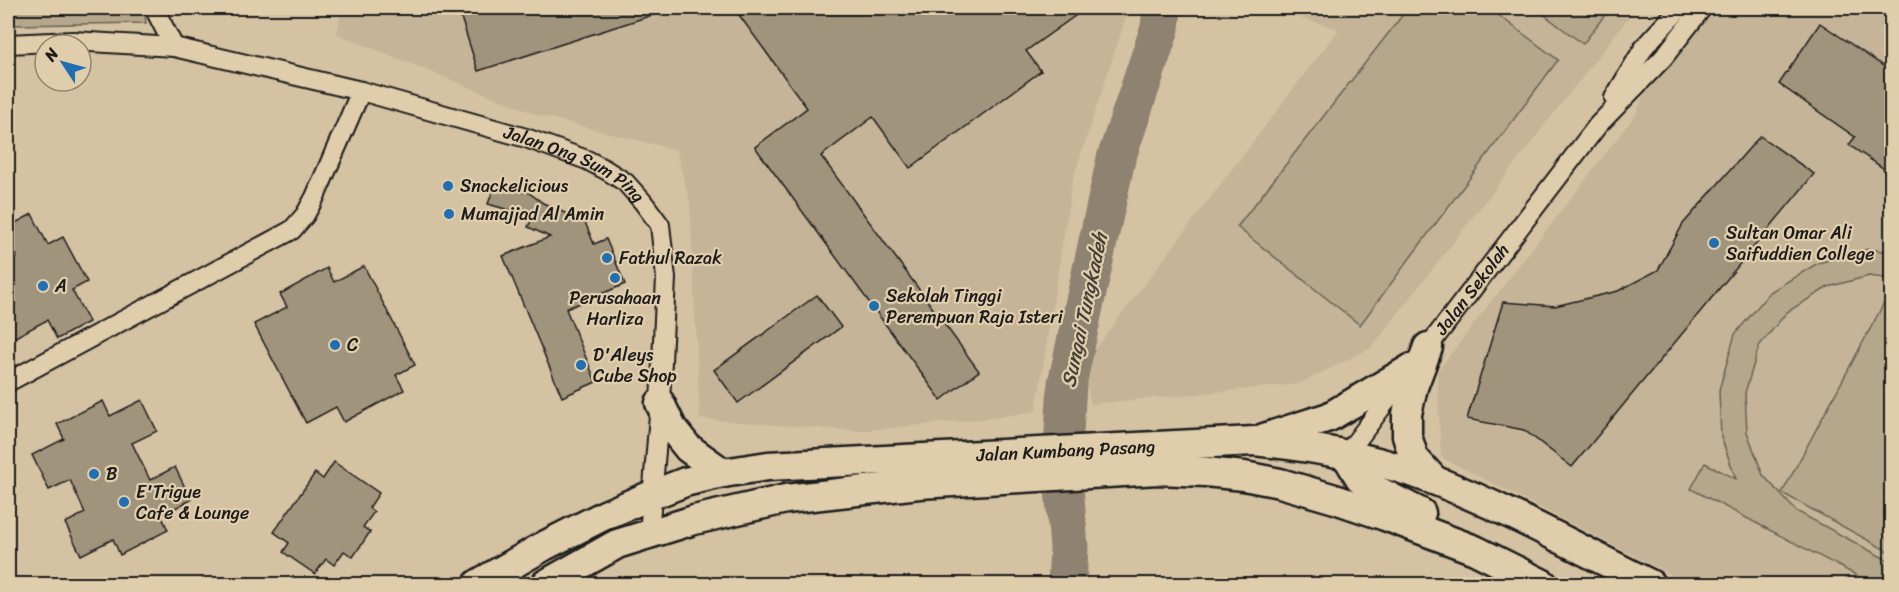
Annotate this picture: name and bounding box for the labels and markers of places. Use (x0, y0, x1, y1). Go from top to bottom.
place label: Snackelicious (460, 170, 569, 202)
marker: Snackelicious (441, 179, 455, 193)
place label: Mumajjad Al Amin (461, 198, 605, 230)
marker: Mumajjad Al Amin (442, 207, 456, 221)
place label: Sultan Omar Ali Saifuddien College (1726, 217, 1875, 270)
marker: Sultan Omar Ali Saifuddien College (1707, 236, 1721, 250)
place label: Fathul Razak (619, 242, 722, 274)
marker: Fathul Razak (600, 251, 614, 265)
place label: A (54, 270, 67, 302)
marker: Perusahaan Harliza (608, 271, 622, 285)
marker: A (36, 279, 50, 293)
place label: Sekolah Tinggi Perempuan Raja Isteri (886, 280, 1064, 333)
place label: Perusahaan Harliza (569, 282, 661, 335)
marker: Sekolah Tinggi Perempuan Raja Isteri (867, 299, 881, 313)
place label: C (347, 329, 359, 361)
marker: C (328, 338, 342, 352)
place label: D'Aleys Cube Shop (593, 339, 677, 392)
marker: D'Aleys Cube Shop (574, 358, 588, 372)
place label: B (106, 458, 117, 490)
marker: B (87, 467, 101, 481)
place label: E'Trigue Cafe & Lounge (136, 476, 249, 529)
marker: E'Trigue Cafe & Lounge (117, 495, 131, 509)

